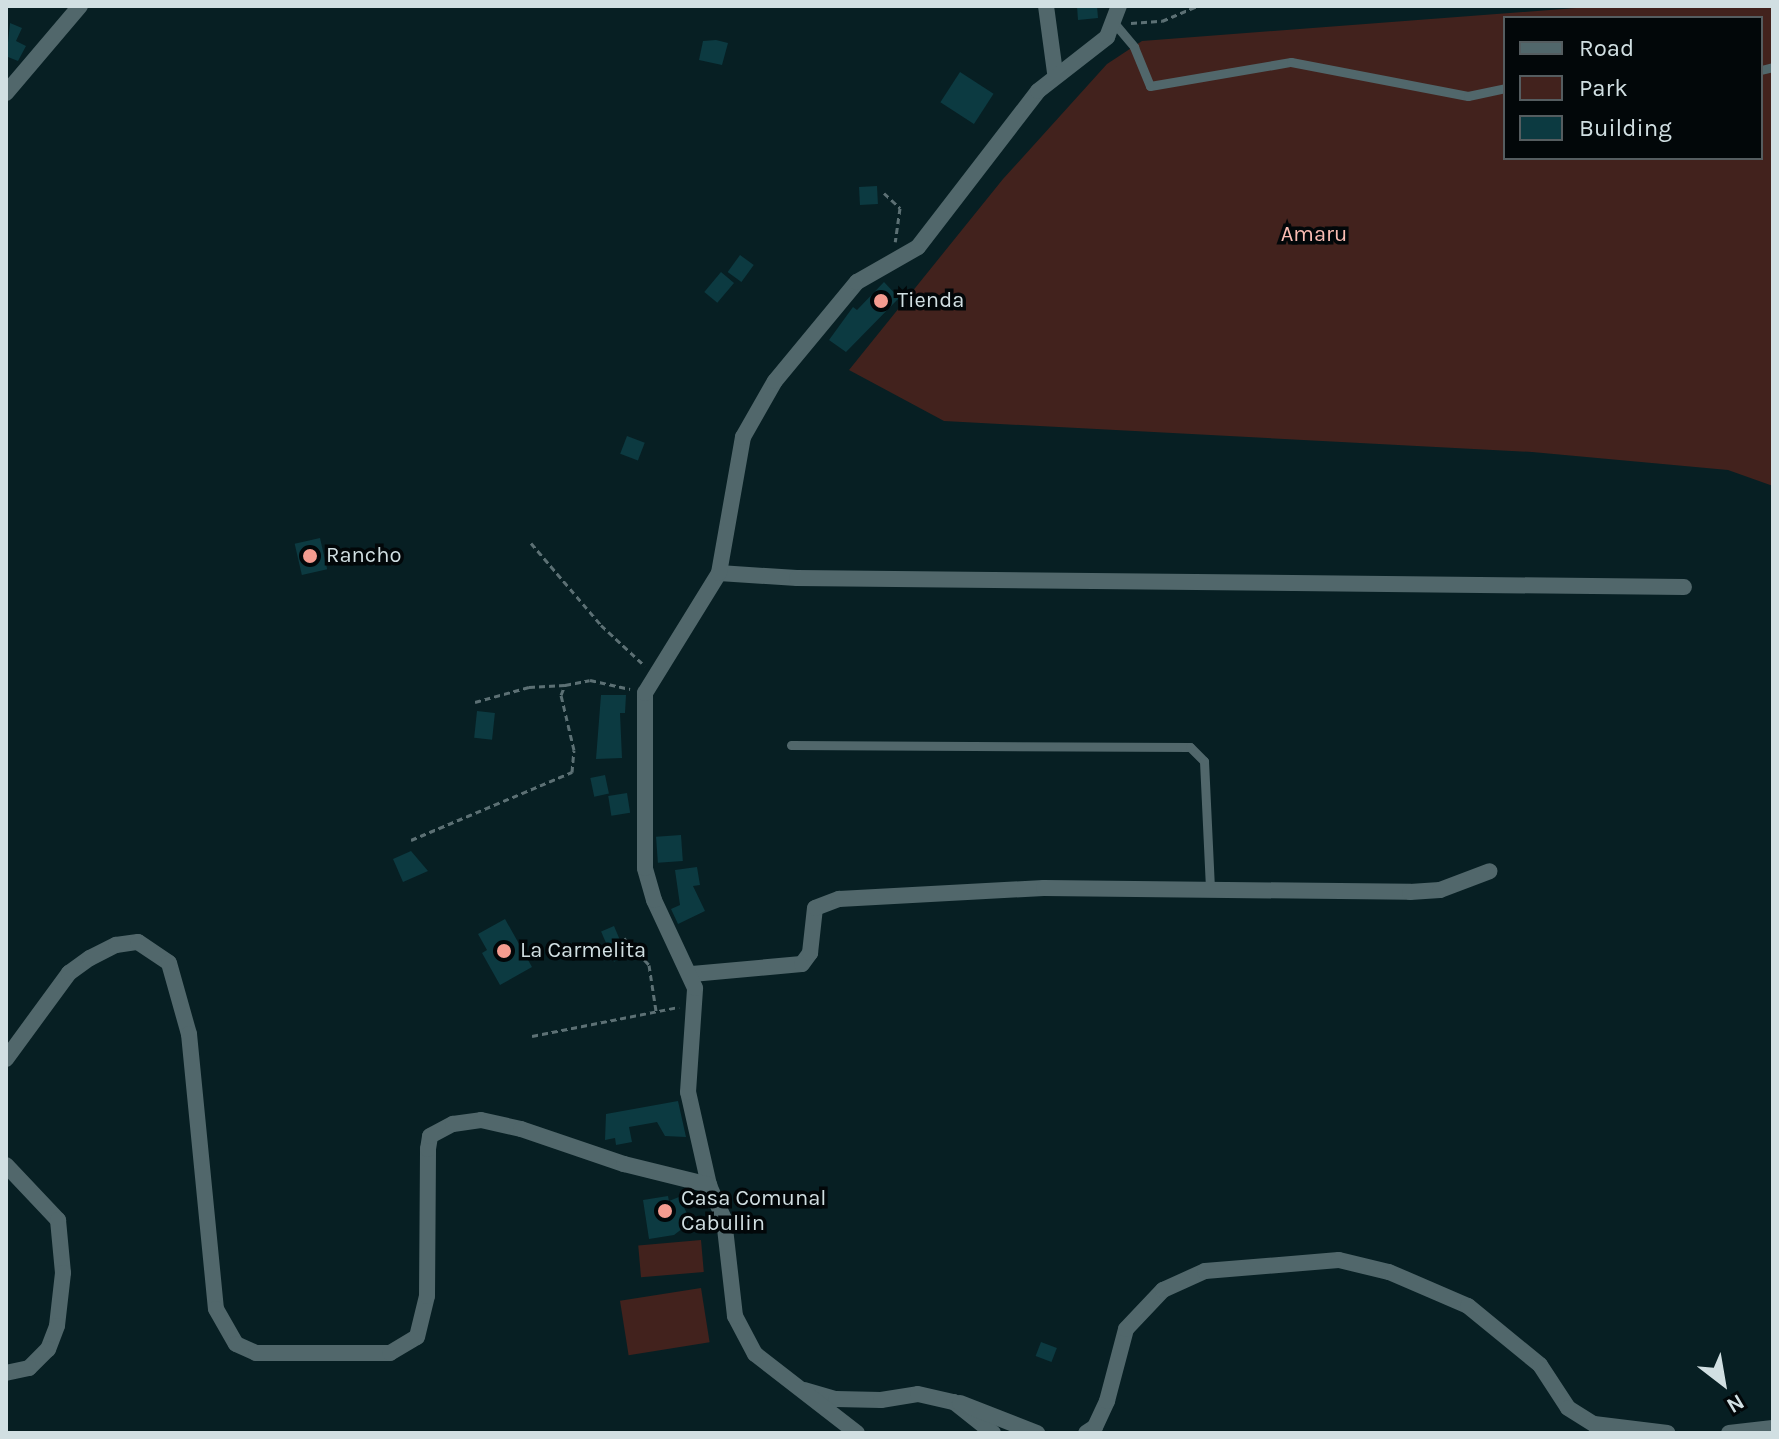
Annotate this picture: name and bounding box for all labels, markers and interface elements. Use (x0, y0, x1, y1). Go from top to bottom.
legend (1503, 16, 1763, 160)
text: Road (1579, 34, 1634, 62)
text: Park (1579, 74, 1628, 102)
text: Building (1579, 114, 1672, 142)
park label: Amaru (1281, 222, 1347, 248)
place label: Tienda (897, 288, 964, 314)
marker: Tienda (872, 292, 890, 310)
place label: Rancho (326, 543, 402, 569)
marker: Rancho (301, 547, 319, 565)
place label: La Carmelita (520, 938, 646, 964)
marker: La Carmelita (495, 942, 513, 960)
place label: Casa Comunal Cabullin (681, 1185, 826, 1236)
marker: Casa Comunal Cabullin (656, 1202, 674, 1220)
north arrow (1683, 1343, 1763, 1423)
text: N (1722, 1388, 1749, 1419)

